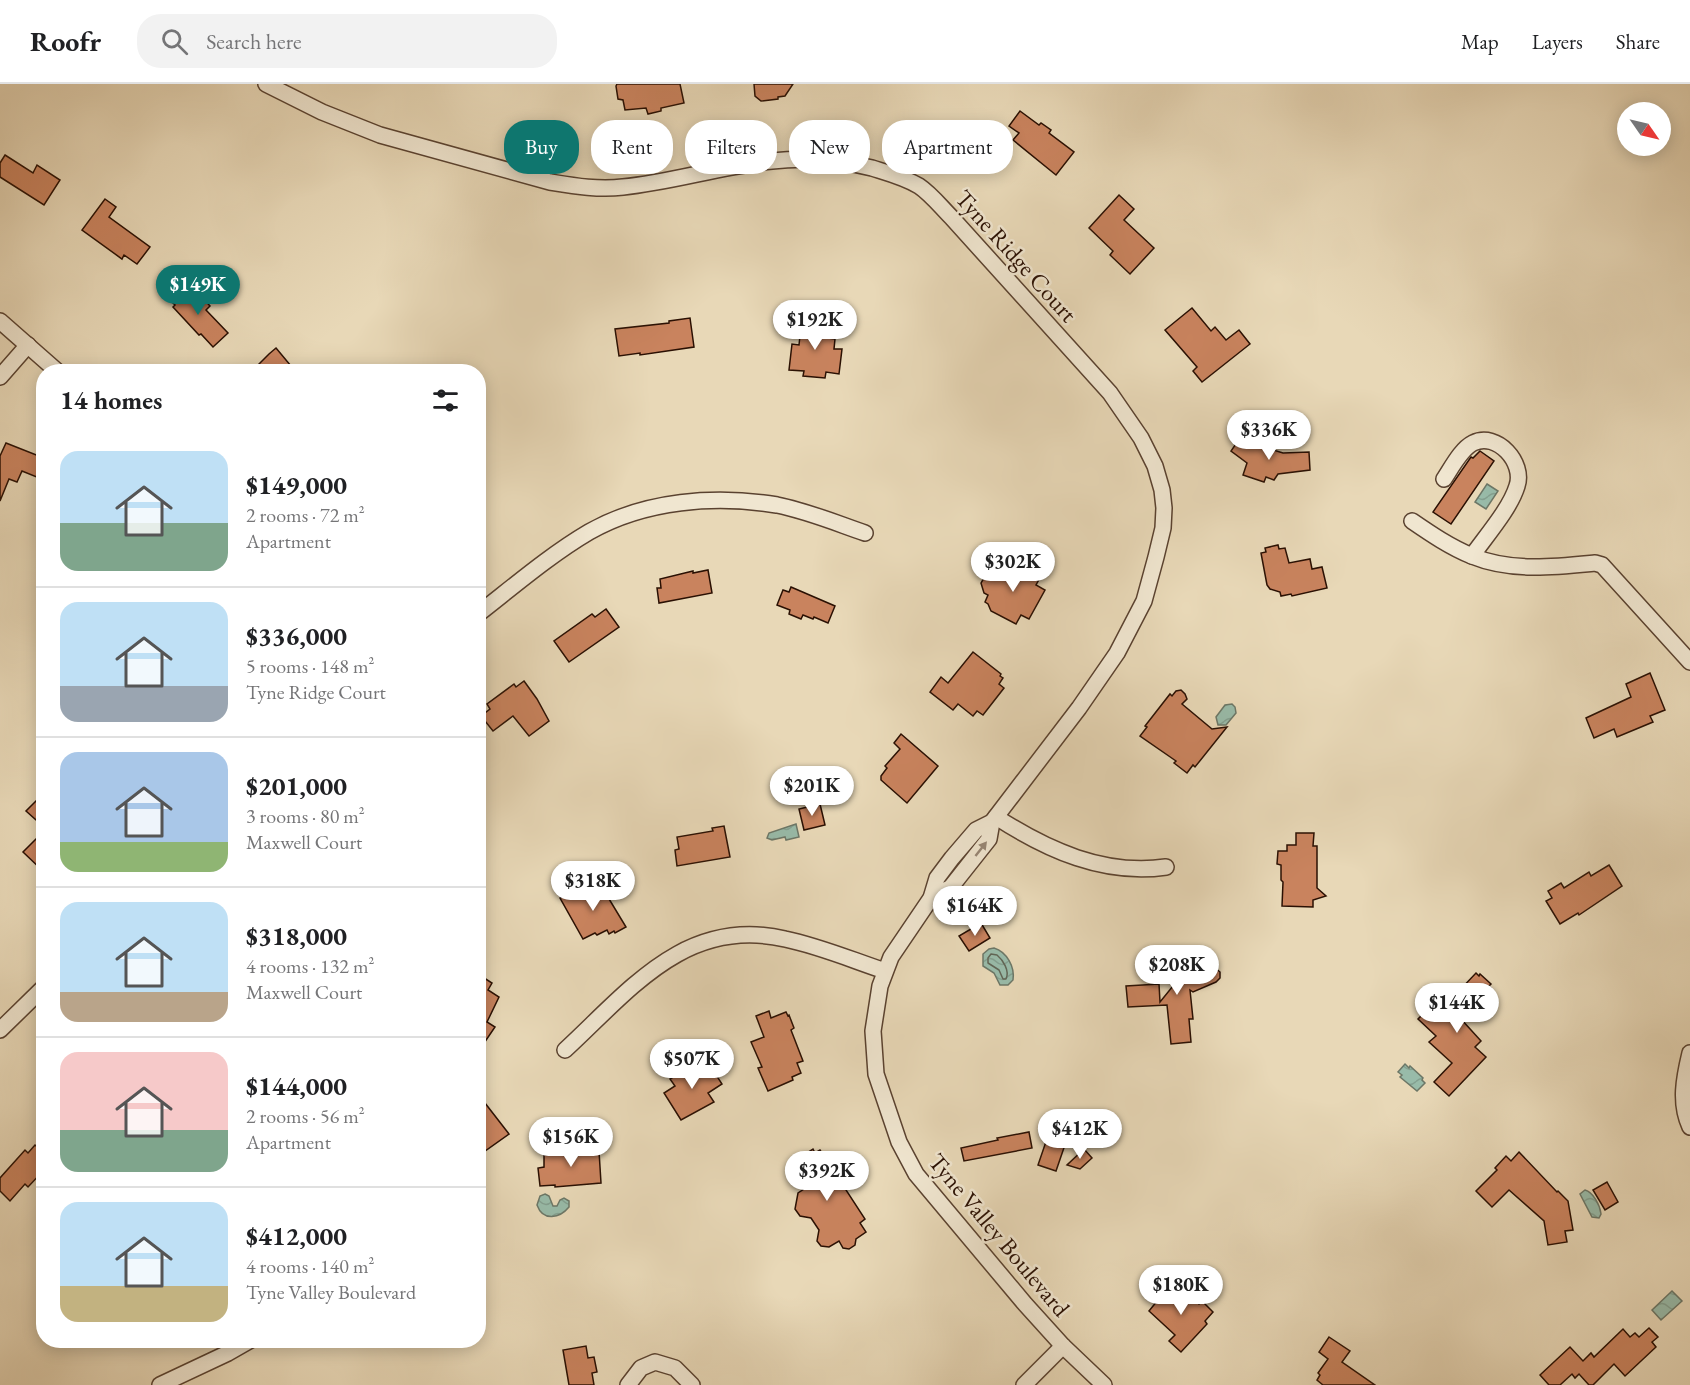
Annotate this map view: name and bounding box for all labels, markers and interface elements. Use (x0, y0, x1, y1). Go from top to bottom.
search box (137, 14, 557, 68)
text: Roofr (30, 23, 101, 59)
icon: search (158, 25, 191, 58)
text: Search here (206, 27, 302, 56)
text: Map (1461, 28, 1499, 55)
text: Layers (1532, 28, 1583, 55)
text: Share (1616, 28, 1660, 55)
north arrow (1617, 102, 1671, 156)
map controls (1617, 102, 1671, 156)
chip: Buy (504, 120, 579, 174)
chip: Rent (591, 120, 673, 174)
chip: Filters (685, 120, 777, 174)
chip: New (789, 120, 870, 174)
chip: Apartment (882, 120, 1013, 174)
street label: Tyne Ridge Court (949, 183, 1084, 329)
pin: $149K (156, 265, 240, 316)
text: $149K (170, 271, 226, 297)
pin: $192K (773, 300, 857, 351)
text: $192K (787, 306, 843, 332)
text: 14 homes (60, 383, 162, 417)
icon: filters (429, 384, 462, 417)
pin: $336K (1227, 410, 1311, 461)
text: $336K (1241, 416, 1297, 442)
text: $149,000 (246, 468, 347, 502)
icon: home (108, 475, 180, 547)
text: 2 rooms · 72 m² (246, 502, 365, 528)
text: Apartment (246, 528, 331, 554)
pin: $302K (971, 542, 1055, 593)
text: $302K (985, 548, 1041, 574)
text: $336,000 (246, 619, 347, 653)
icon: home (108, 626, 180, 698)
text: 5 rooms · 148 m² (246, 653, 374, 679)
text: Tyne Ridge Court (246, 679, 386, 705)
pin: $201K (770, 766, 854, 817)
text: $201,000 (246, 769, 347, 803)
text: $201K (784, 772, 840, 798)
icon: home (108, 776, 180, 848)
text: 3 rooms · 80 m² (246, 803, 365, 829)
text: Maxwell Court (246, 829, 362, 855)
one-way arrow (975, 841, 988, 857)
pin: $318K (551, 861, 635, 912)
text: $318K (565, 867, 621, 893)
pin: $164K (933, 886, 1017, 937)
text: $164K (947, 892, 1003, 918)
text: $318,000 (246, 919, 347, 953)
icon: home (108, 926, 180, 998)
pin: $208K (1135, 945, 1219, 996)
text: $208K (1149, 951, 1205, 977)
text: 4 rooms · 132 m² (246, 953, 374, 979)
text: Maxwell Court (246, 979, 362, 1005)
pin: $144K (1415, 983, 1499, 1034)
text: $144K (1429, 989, 1485, 1015)
pin: $507K (650, 1039, 734, 1090)
text: $507K (664, 1045, 720, 1071)
text: $144,000 (246, 1069, 347, 1103)
icon: home (108, 1076, 180, 1148)
text: 2 rooms · 56 m² (246, 1103, 365, 1129)
pin: $412K (1038, 1109, 1122, 1160)
text: $412K (1052, 1115, 1108, 1141)
pin: $156K (529, 1117, 613, 1168)
text: $156K (543, 1123, 599, 1149)
text: Apartment (246, 1129, 331, 1155)
street label: Tyne Valley Boulevard (922, 1147, 1077, 1323)
pin: $392K (785, 1151, 869, 1202)
text: $392K (799, 1157, 855, 1183)
text: $412,000 (246, 1219, 347, 1253)
icon: home (108, 1226, 180, 1298)
text: 4 rooms · 140 m² (246, 1253, 374, 1279)
pin: $180K (1139, 1265, 1223, 1316)
text: $180K (1153, 1271, 1209, 1297)
text: Tyne Valley Boulevard (246, 1279, 416, 1305)

